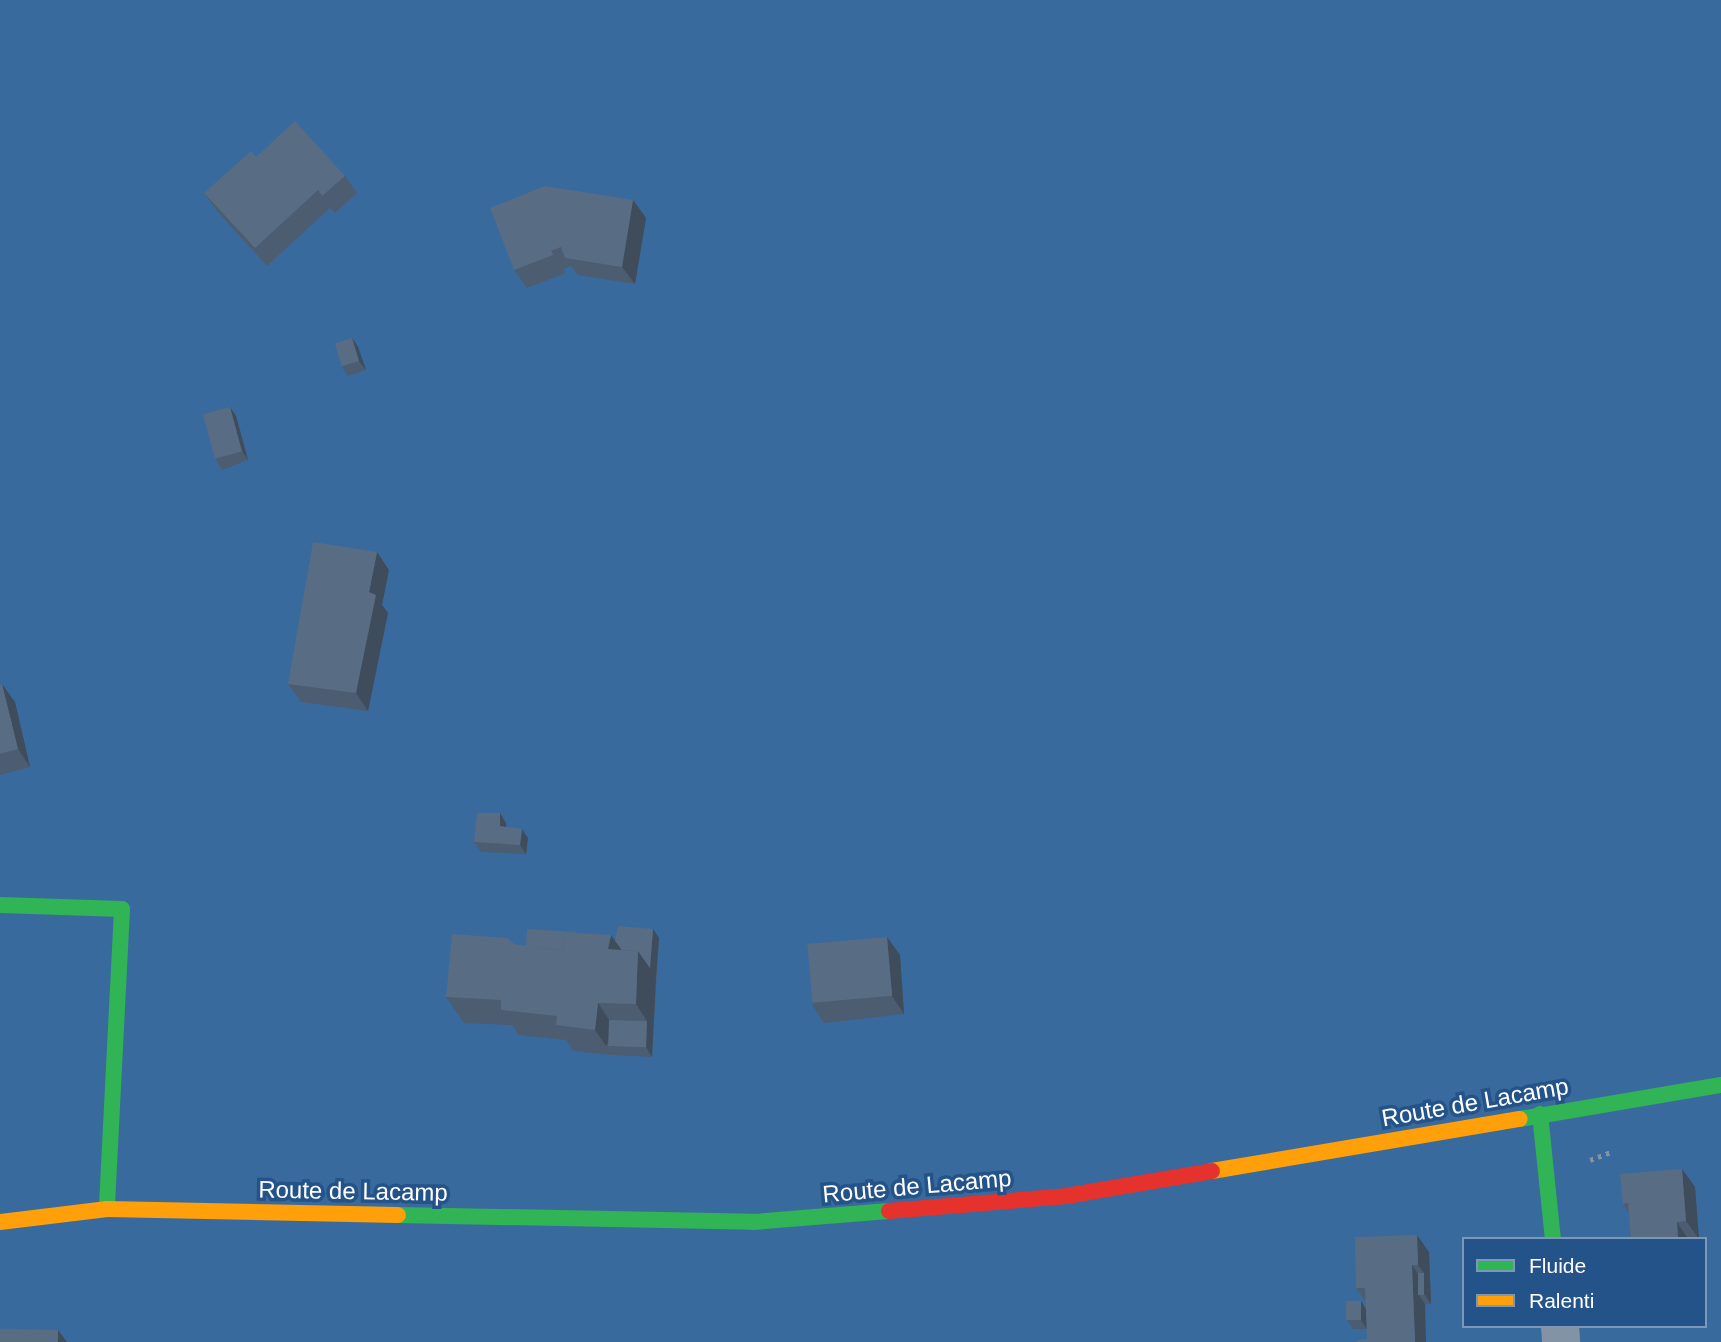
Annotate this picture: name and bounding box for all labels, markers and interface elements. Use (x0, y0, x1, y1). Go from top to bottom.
street label: Route de Lacamp (1379, 1071, 1571, 1133)
street label: Route de Lacamp (821, 1163, 1013, 1209)
street label: Route de Lacamp (258, 1175, 448, 1207)
legend (1462, 1237, 1707, 1328)
text: Fluide (1529, 1254, 1586, 1277)
text: Ralenti (1529, 1289, 1594, 1312)

